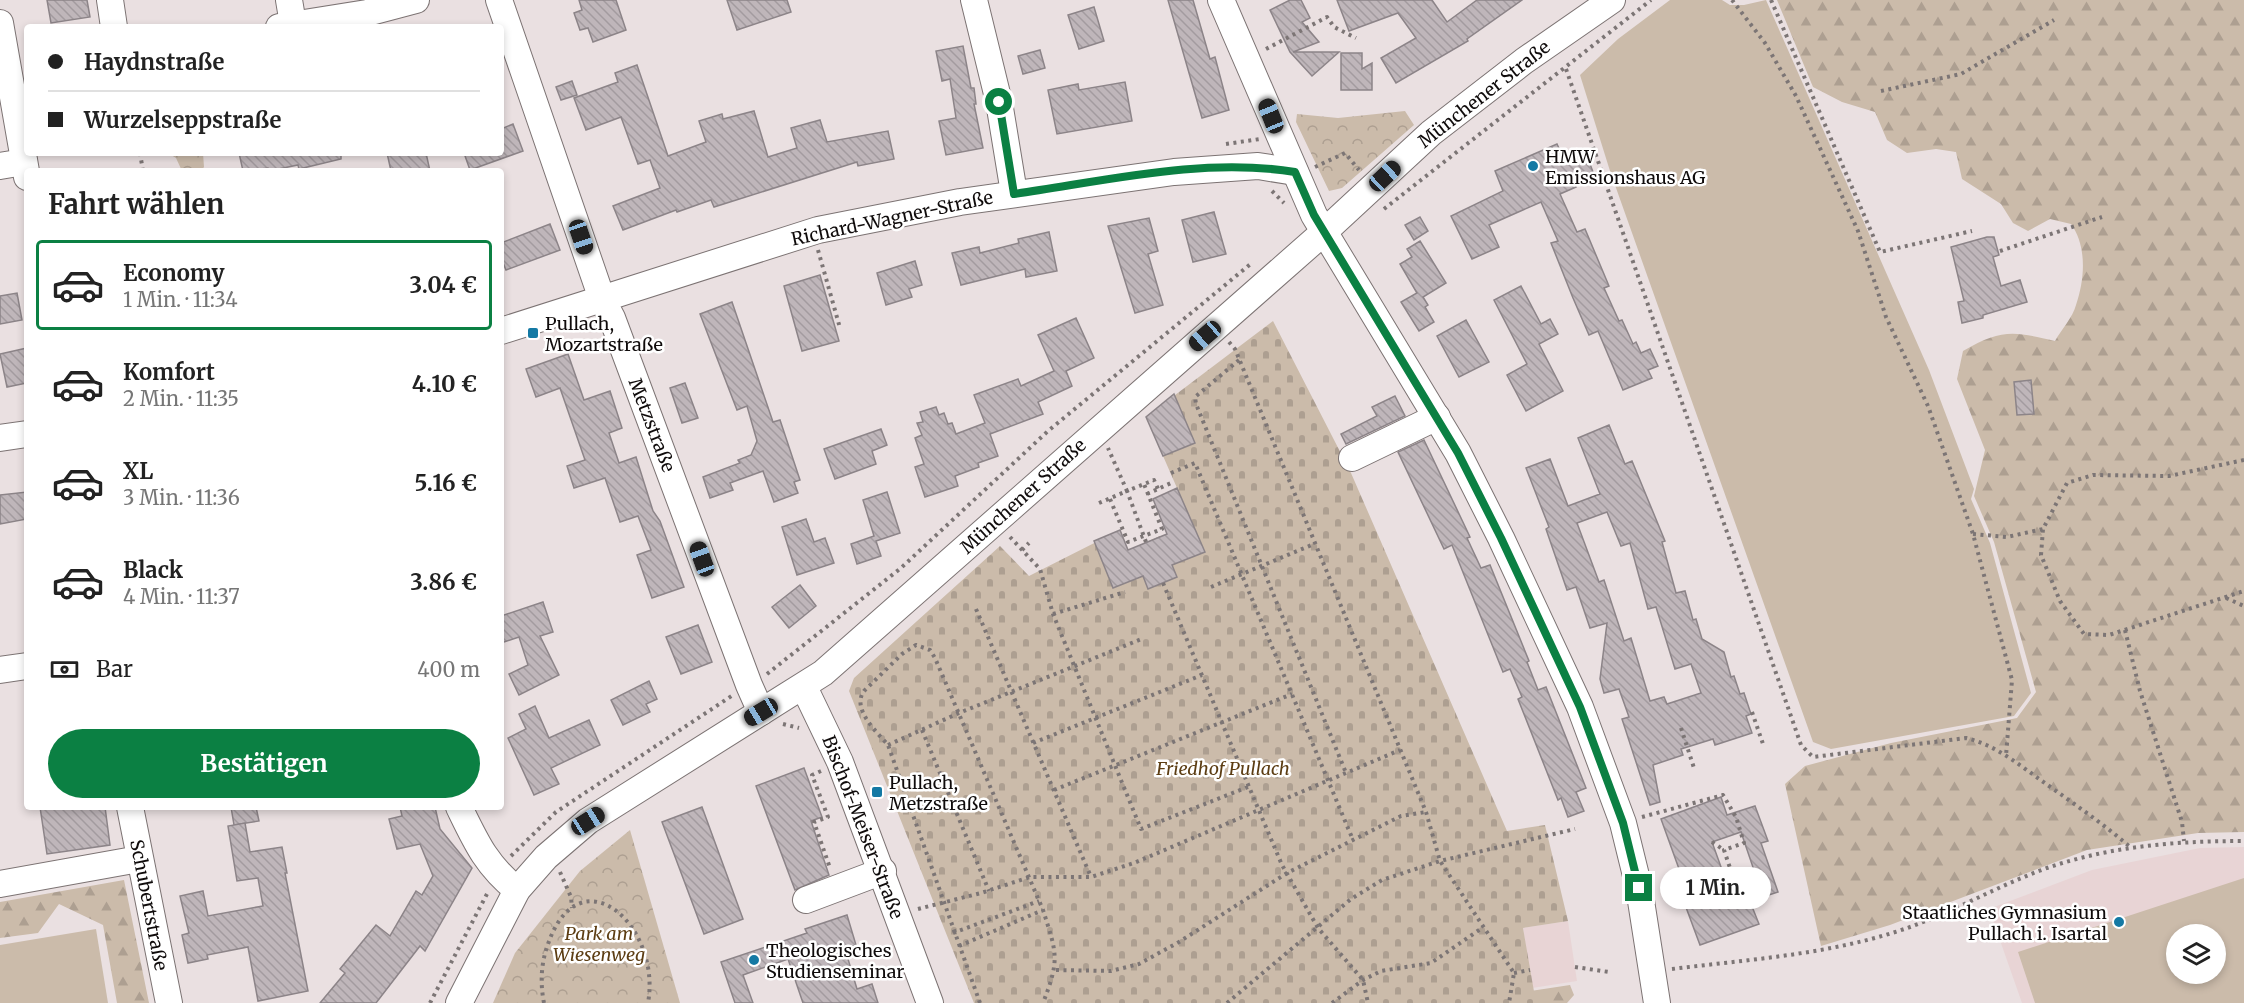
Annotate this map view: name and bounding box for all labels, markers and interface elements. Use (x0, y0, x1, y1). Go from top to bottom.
street label: Münchener Straße (1414, 35, 1554, 153)
text: Haydnstraße (84, 48, 225, 76)
route start (985, 88, 1012, 115)
car (1256, 96, 1286, 136)
text: Wurzelseppstraße (84, 106, 281, 134)
place label: HMW Emissionshaus AG (1545, 145, 1705, 189)
car (1366, 157, 1404, 195)
marker: HMW Emissionshaus AG (1526, 159, 1540, 173)
street label: Richard-Wagner-Straße (789, 185, 995, 251)
text: Fahrt wählen (48, 187, 224, 221)
car (567, 217, 595, 257)
icon: car (51, 258, 105, 312)
text: Economy (123, 259, 224, 287)
text: 3.04 € (410, 271, 477, 299)
text: 1 Min. · 11:34 (123, 287, 238, 312)
place label: Pullach, Mozartstraße (545, 312, 663, 356)
car (1186, 317, 1224, 355)
marker: Pullach, Mozartstraße (526, 326, 540, 340)
icon: car (51, 357, 105, 411)
text: Komfort (123, 358, 215, 386)
text: 4.10 € (412, 370, 477, 398)
street label: Metzstraße (624, 375, 680, 475)
text: 2 Min. · 11:35 (123, 386, 239, 411)
street label: Münchener Straße (956, 434, 1090, 558)
icon: car (51, 456, 105, 510)
text: XL (123, 457, 153, 485)
text: 5.16 € (415, 469, 477, 497)
text: 3 Min. · 11:36 (123, 485, 240, 510)
car (687, 539, 717, 579)
icon: car (51, 555, 105, 609)
text: Black (123, 556, 183, 584)
text: 3.86 € (410, 568, 477, 596)
text: 4 Min. · 11:37 (123, 584, 240, 609)
icon: cash (48, 653, 81, 686)
text: Bar (96, 655, 133, 683)
text: 400 m (417, 657, 480, 682)
car (741, 695, 781, 729)
button: Bestätigen (48, 729, 480, 798)
street label: Bischof-Meiser-Straße (817, 732, 909, 922)
park label: Friedhof Pullach (1155, 757, 1290, 780)
place label: Pullach, Metzstraße (889, 771, 988, 815)
marker: Pullach, Metzstraße (870, 785, 884, 799)
car (568, 804, 608, 838)
street label: Schubertstraße (125, 838, 173, 972)
callout: 1 Min. (1660, 867, 1771, 909)
route end (1625, 874, 1652, 901)
text: 1 Min. (1686, 875, 1745, 900)
place label: Staatliches Gymnasium Pullach i. Isartal (1902, 901, 2107, 945)
marker: Staatliches Gymnasium Pullach i. Isartal (2112, 915, 2126, 929)
park label: Park am Wiesenweg (553, 922, 645, 966)
map controls (2166, 924, 2226, 984)
button: layers (2166, 924, 2226, 984)
place label: Theologisches Studienseminar (766, 939, 904, 983)
marker: Theologisches Studienseminar (747, 953, 761, 967)

